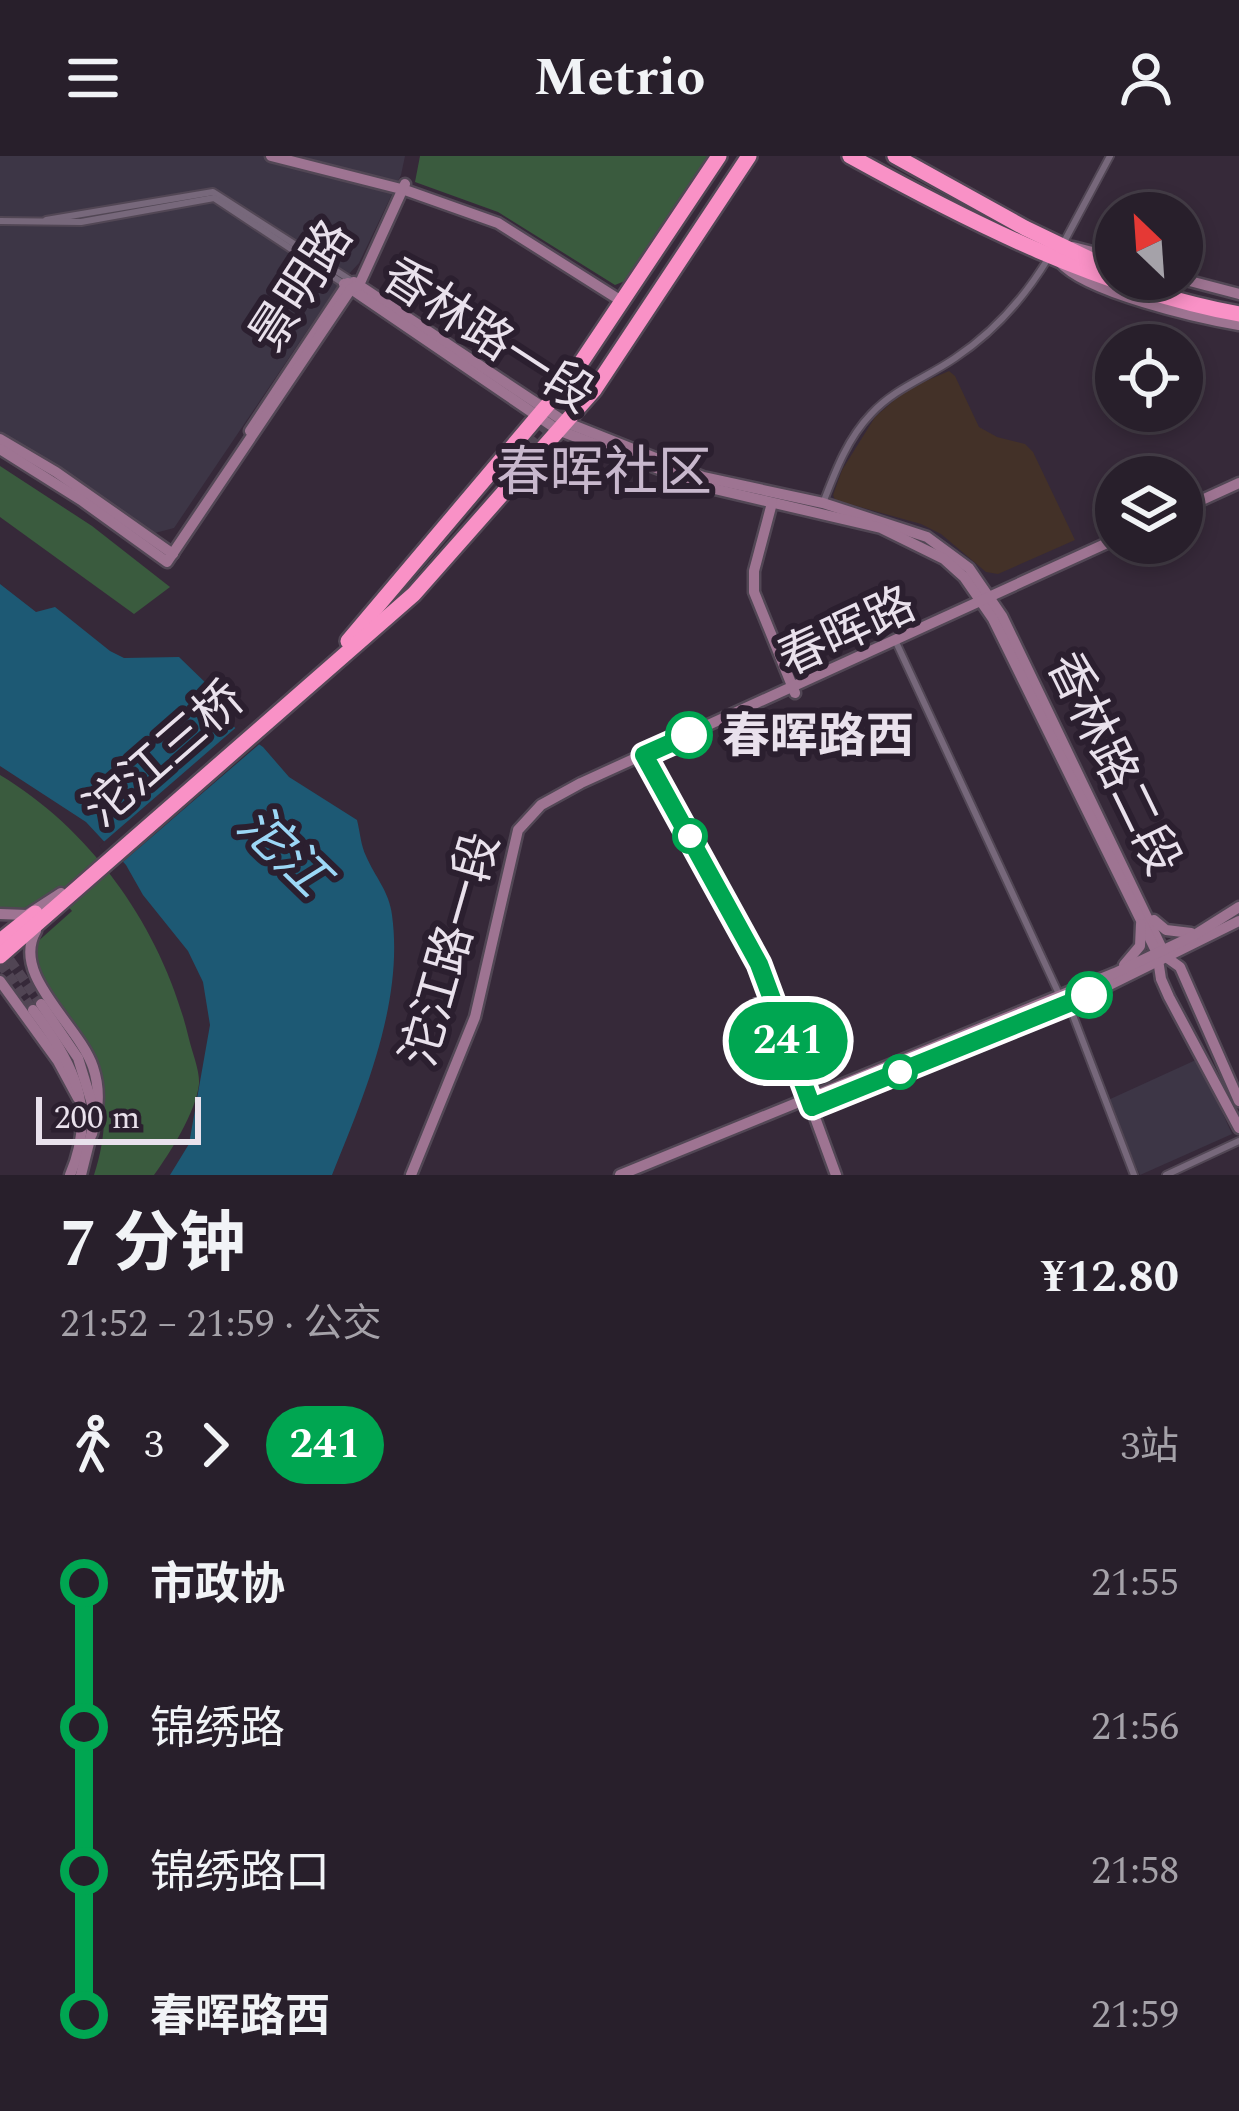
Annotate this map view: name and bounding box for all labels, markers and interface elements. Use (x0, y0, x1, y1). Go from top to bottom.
text: Metrio (533, 37, 706, 119)
icon: menu (60, 45, 126, 111)
icon: person (1113, 45, 1179, 111)
north arrow (1095, 192, 1203, 300)
map controls (1095, 192, 1203, 564)
street label: 景明路 (232, 206, 372, 367)
street label: 香林路一段 (367, 240, 608, 432)
button: locate (1095, 324, 1203, 432)
district label: 春晖社区 (496, 433, 712, 515)
button: layers (1095, 456, 1203, 564)
street label: 春晖路 (766, 569, 928, 696)
street label: 香林路二段 (1027, 640, 1198, 888)
street label: 沱江三桥 (68, 664, 261, 845)
place label: 春晖路西 (722, 701, 914, 774)
marker: 春晖路西 (667, 713, 711, 757)
water label: 沱江 (218, 789, 349, 919)
unlabelled marker (674, 820, 706, 852)
street label: 沱江路一段 (383, 824, 520, 1075)
unlabelled marker (1067, 973, 1111, 1017)
line badge: 241 (719, 1002, 857, 1080)
text: 241 (753, 1009, 823, 1072)
unlabelled marker (884, 1056, 916, 1088)
scale bar (36, 1091, 201, 1144)
text: 200 m (54, 1093, 140, 1143)
text: 7 分钟 (60, 1195, 246, 1296)
text: ¥12.80 (1041, 1243, 1179, 1312)
text: 21:52 – 21:59 · 公交 (60, 1295, 382, 1354)
icon: walk (60, 1412, 126, 1478)
icon: forward (182, 1412, 248, 1478)
text: 241 (290, 1413, 360, 1476)
text: 3 (144, 1416, 164, 1475)
text: 3站 (1120, 1418, 1179, 1477)
text: 市政协 (150, 1551, 285, 1620)
text: 21:55 (1091, 1554, 1179, 1613)
text: 锦绣路 (150, 1695, 285, 1764)
text: 21:56 (1091, 1698, 1179, 1757)
text: 锦绣路口 (150, 1839, 330, 1908)
text: 21:58 (1091, 1842, 1179, 1901)
text: 春晖路西 (150, 1983, 330, 2052)
text: 21:59 (1091, 1986, 1179, 2045)

